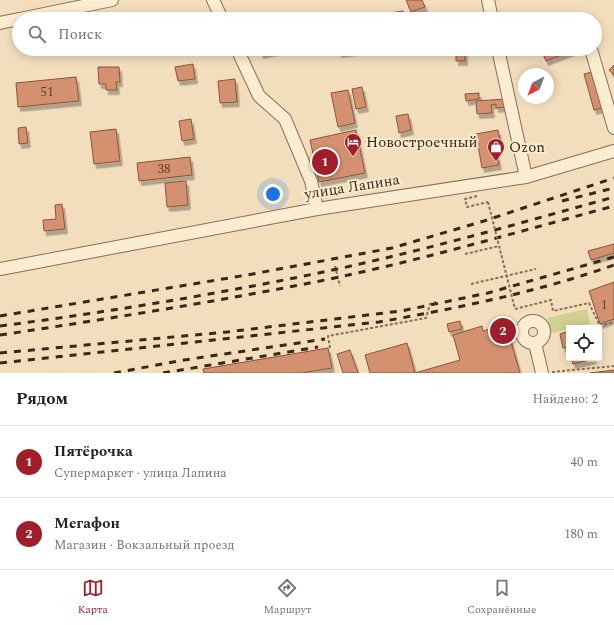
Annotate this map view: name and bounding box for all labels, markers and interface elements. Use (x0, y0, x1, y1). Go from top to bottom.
search box (12, 12, 602, 56)
icon: search (26, 23, 48, 45)
text: Поиск (58, 23, 102, 46)
north arrow (518, 68, 554, 104)
house number: 51 (41, 82, 54, 102)
place label: Новостроечный (366, 131, 478, 154)
hotel icon: Новостроечный (343, 132, 363, 157)
place label: Ozon (509, 136, 545, 159)
shop icon: Ozon (486, 137, 506, 162)
pin: 1 (312, 147, 338, 177)
house number: 38 (158, 159, 171, 179)
street label: улица Лапина (302, 168, 402, 206)
your location (263, 184, 283, 204)
house number: 1 (601, 295, 607, 315)
pin: 2 (490, 316, 516, 346)
map controls (566, 325, 602, 361)
button: locate (566, 325, 602, 361)
text: Рядом (16, 386, 68, 412)
text: Найдено: 2 (532, 389, 598, 409)
text: Пятёрочка (54, 440, 133, 463)
text: 1 (25, 452, 33, 472)
text: 40 m (571, 452, 598, 472)
text: Супермаркет · улица Лапина (54, 463, 227, 483)
text: Мегафон (54, 512, 120, 535)
text: 2 (25, 524, 33, 544)
text: 180 m (564, 524, 598, 544)
text: Магазин · Вокзальный проезд (54, 535, 235, 555)
tab: Карта (78, 577, 108, 618)
tab: Маршрут (263, 577, 311, 618)
tab: Сохранённые (467, 577, 536, 618)

